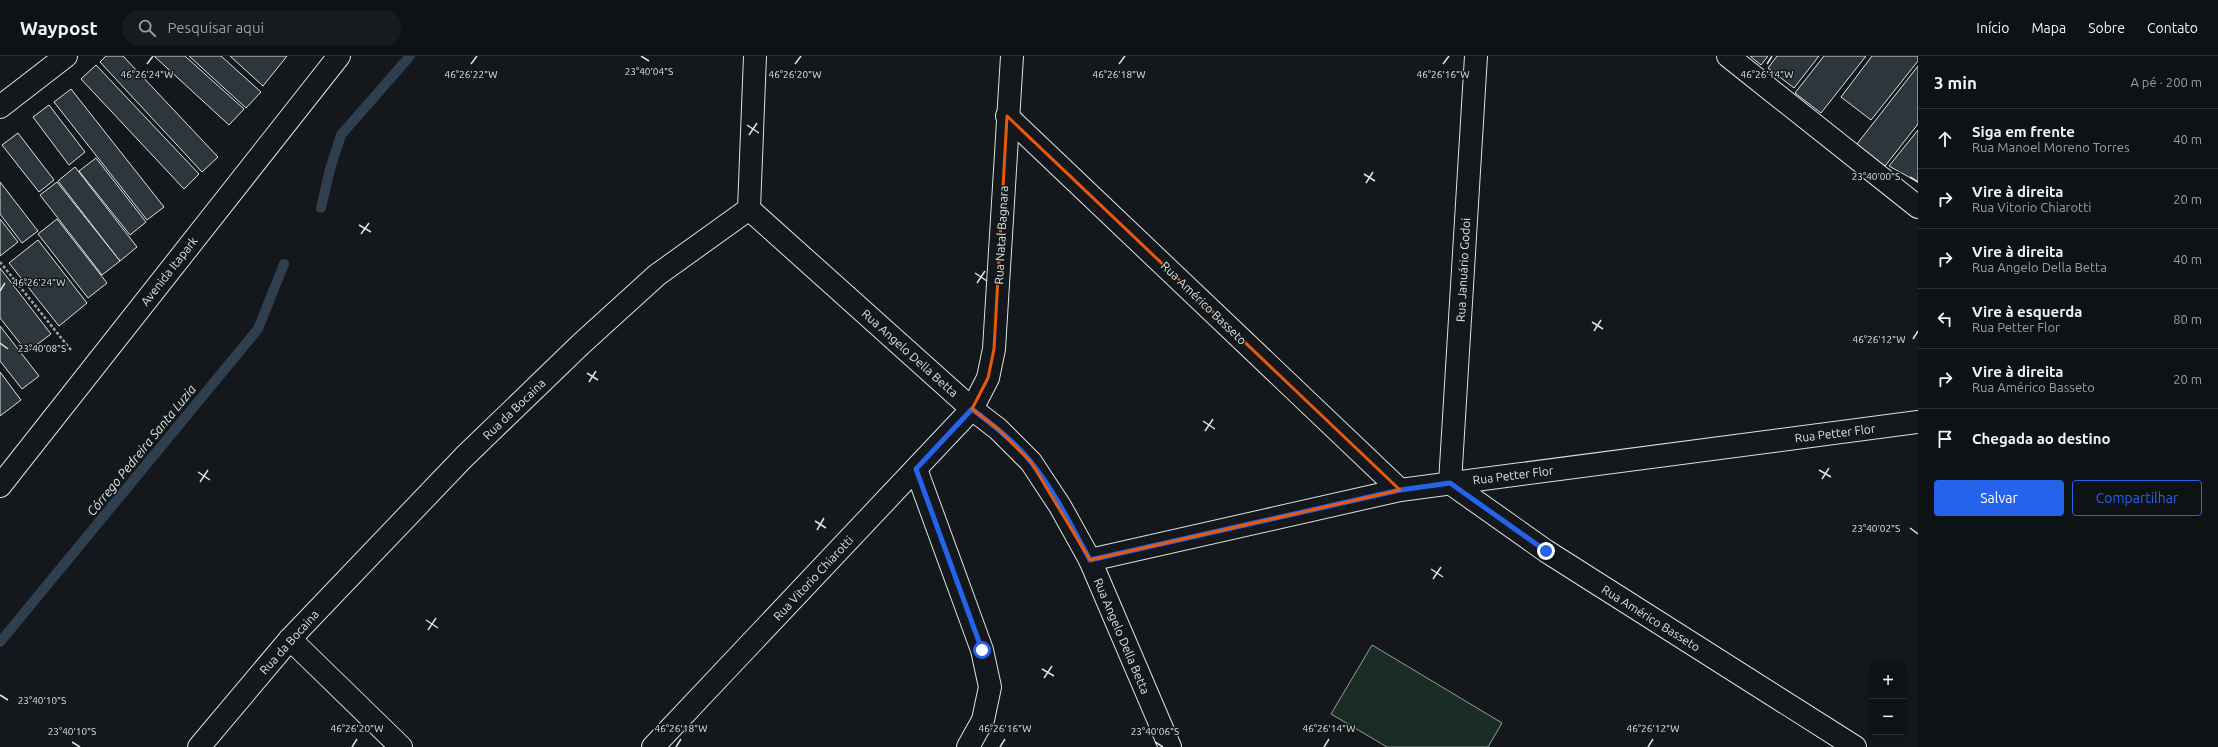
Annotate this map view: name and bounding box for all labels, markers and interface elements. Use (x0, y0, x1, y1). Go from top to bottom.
search box (122, 10, 402, 46)
text: Waypost (20, 17, 98, 39)
icon: search (136, 17, 158, 39)
text: Pesquisar aqui (168, 19, 264, 36)
text: Início (1976, 20, 2009, 36)
text: Mapa (2031, 20, 2066, 36)
text: Sobre (2088, 20, 2125, 36)
text: Contato (2147, 20, 2198, 36)
text: 23°40'04"S (625, 66, 673, 77)
text: 46°26'24"W (121, 69, 173, 80)
text: 46°26'22"W (445, 69, 497, 80)
text: 46°26'20"W (769, 69, 821, 80)
text: 46°26'18"W (1093, 69, 1145, 80)
text: 46°26'16"W (1417, 69, 1469, 80)
text: 46°26'14"W (1741, 69, 1793, 80)
text: 3 min (1934, 73, 1977, 92)
text: A pé · 200 m (2130, 75, 2202, 89)
text: Siga em frente (1972, 123, 2075, 140)
icon: ahead (1934, 128, 1956, 150)
text: 40 m (2173, 132, 2202, 146)
text: Rua Manoel Moreno Torres (1972, 140, 2130, 154)
text: 23°40'00"S (1852, 171, 1900, 182)
text: Vire à direita (1972, 183, 2064, 200)
street label: Rua Natal Bagnara (992, 185, 1010, 285)
icon: right (1934, 188, 1956, 210)
text: 20 m (2173, 192, 2202, 206)
text: Rua Vitorio Chiarotti (1972, 200, 2092, 214)
street label: Rua Januário Godoi (1454, 217, 1472, 322)
street label: Avenida Itapark (138, 234, 200, 308)
text: Vire à direita (1972, 243, 2064, 260)
icon: right (1934, 248, 1956, 270)
text: 40 m (2173, 252, 2202, 266)
street label: Rua Américo Basseto (1159, 259, 1249, 347)
text: Rua Angelo Della Betta (1972, 260, 2107, 274)
text: 46°26'24"W (13, 277, 65, 288)
text: Vire à esquerda (1972, 303, 2082, 320)
street label: Rua Angelo Della Betta (859, 307, 961, 399)
icon: left (1934, 308, 1956, 330)
text: 80 m (2173, 312, 2202, 326)
text: Rua Petter Flor (1972, 320, 2060, 334)
text: 46°26'12"W (1853, 334, 1905, 345)
text: 23°40'08"S (18, 343, 66, 354)
text: Vire à direita (1972, 363, 2064, 380)
icon: right (1934, 368, 1956, 390)
text: 20 m (2173, 372, 2202, 386)
street label: Rua da Bocaina (480, 376, 548, 442)
text: Rua Américo Basseto (1972, 380, 2095, 394)
water label: Córrego Pedreira Santa Luzia (84, 382, 198, 518)
street label: Rua Petter Flor (1794, 422, 1877, 444)
icon: arrive (1934, 428, 1956, 450)
text: Chegada ao destino (1972, 430, 2111, 447)
street label: Rua Petter Flor (1472, 464, 1555, 486)
button: Salvar (1934, 480, 2064, 516)
button: Compartilhar (2072, 480, 2202, 516)
text: 23°40'02"S (1852, 523, 1900, 534)
street label: Rua Vitorio Chiarotti (771, 533, 855, 623)
route end (1537, 542, 1555, 560)
street label: Rua Angelo Della Betta (1092, 576, 1152, 696)
street label: Rua Américo Basseto (1599, 582, 1703, 654)
street label: Rua da Bocaina (257, 607, 321, 677)
route start (973, 641, 991, 659)
map controls (1870, 663, 1906, 735)
button: + (1870, 663, 1906, 699)
text: 23°40'10"S (18, 695, 66, 706)
button: − (1870, 699, 1906, 735)
text: 46°26'20"W (331, 723, 383, 734)
text: 46°26'18"W (655, 723, 707, 734)
text: 46°26'16"W (979, 723, 1031, 734)
text: 46°26'14"W (1303, 723, 1355, 734)
text: 46°26'12"W (1627, 723, 1679, 734)
text: 23°40'10"S (48, 726, 96, 737)
text: 23°40'06"S (1131, 726, 1179, 737)

